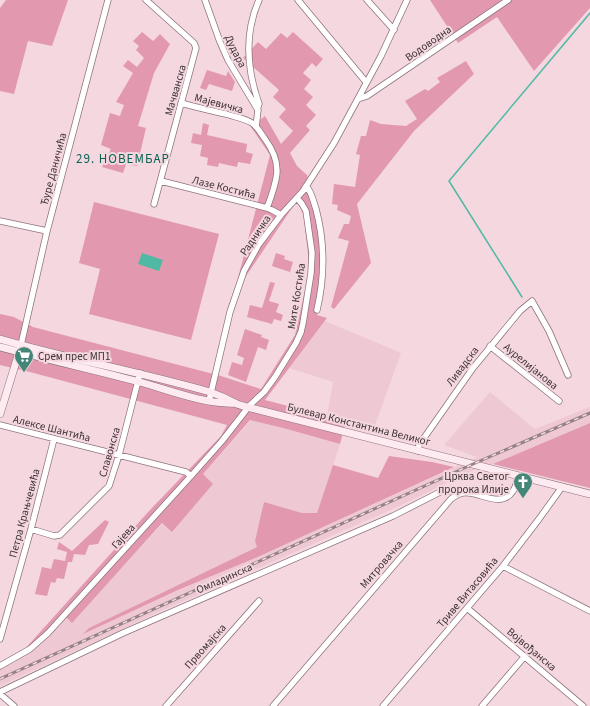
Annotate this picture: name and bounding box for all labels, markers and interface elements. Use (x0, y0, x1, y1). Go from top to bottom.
street label: Водоводна (402, 22, 454, 65)
street label: Дудара (221, 32, 250, 70)
street label: Мачванска (161, 63, 190, 117)
street label: Мајевичка (193, 90, 245, 117)
street label: Ђуре Даничића (37, 131, 70, 207)
district label: 29. НОВЕМБАР (76, 150, 170, 168)
street label: Лазе Костића (191, 172, 257, 203)
street label: Радничка (236, 212, 275, 259)
street label: Мите Костића (284, 262, 309, 330)
street label: Аурелијанова (500, 340, 561, 393)
street label: Ливадска (443, 343, 482, 389)
supermarket icon: Срем прес МП1 (13, 345, 35, 373)
place label: Срем прес МП1 (38, 349, 110, 364)
street label: Булевар Константина Великог (286, 399, 432, 450)
street label: Алексе Шантића (12, 412, 92, 445)
street label: Славонска (95, 425, 124, 479)
street label: Петра Крањчевића (5, 467, 44, 559)
place label: Црква Светог пророка Илије (438, 469, 510, 497)
church icon: Црква Светог пророка Илије (512, 471, 534, 499)
street label: Гајева (108, 520, 139, 552)
street label: Митровачка (356, 537, 406, 592)
street label: Триве Витасовића (433, 554, 501, 631)
street label: Омладинска (194, 559, 255, 597)
street label: Првомајска (181, 621, 230, 672)
street label: Војвођанска (504, 624, 560, 675)

